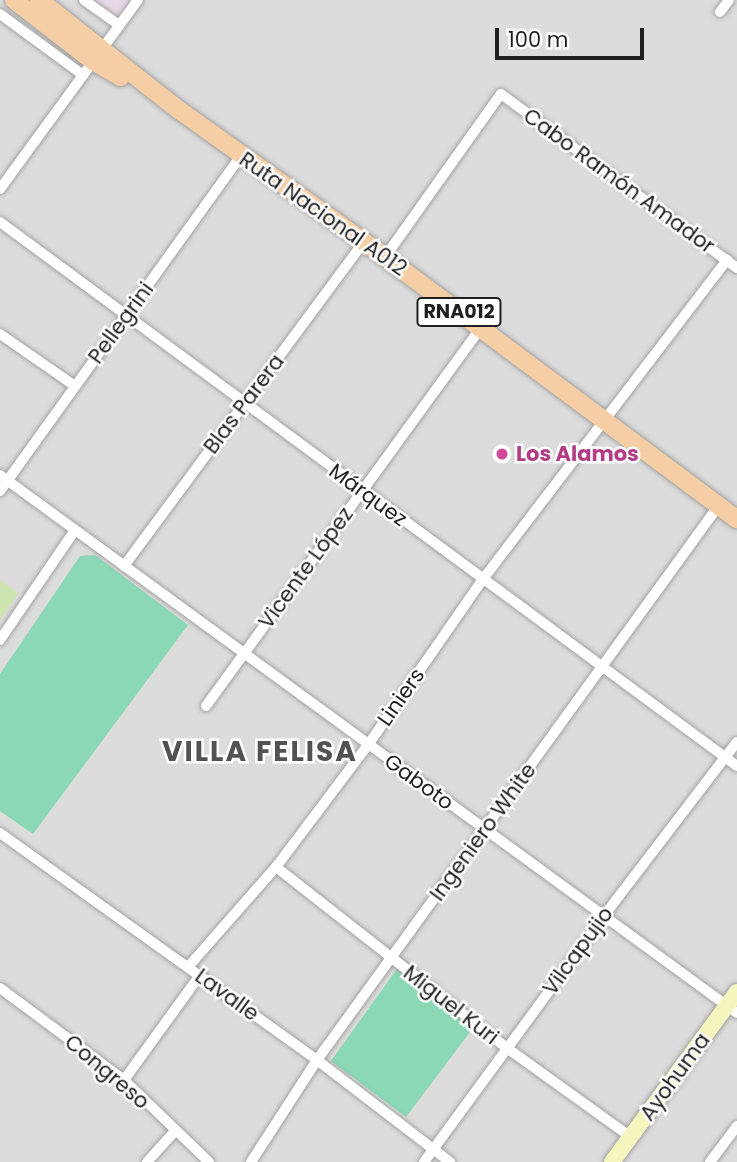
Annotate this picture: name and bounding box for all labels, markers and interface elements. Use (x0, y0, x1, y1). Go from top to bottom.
scale bar (499, 14, 648, 58)
text: 100 m (508, 25, 568, 54)
street label: Cabo Ramón Amador (518, 103, 720, 259)
street label: Ruta Nacional A012 (234, 147, 412, 281)
street label: Pellegrini (83, 277, 159, 369)
road number: RNA012 (415, 296, 503, 328)
street label: Blas Parera (198, 349, 290, 459)
place label: Los Alamos (516, 441, 639, 467)
marker: Los Alamos (494, 446, 510, 462)
street label: Márquez (324, 458, 412, 532)
street label: Vicente López (253, 502, 359, 634)
street label: Liniers (372, 663, 430, 731)
district label: VILLA FELISA (164, 735, 356, 769)
street label: Gaboto (380, 749, 458, 815)
street label: Ingeniero White (425, 758, 541, 906)
street label: Vilcapujio (538, 902, 618, 1000)
street label: Miguel Kuri (398, 960, 504, 1050)
street label: Lavalle (190, 963, 264, 1027)
street label: Ayohuma (635, 1028, 715, 1126)
street label: Congreso (60, 1029, 154, 1115)

